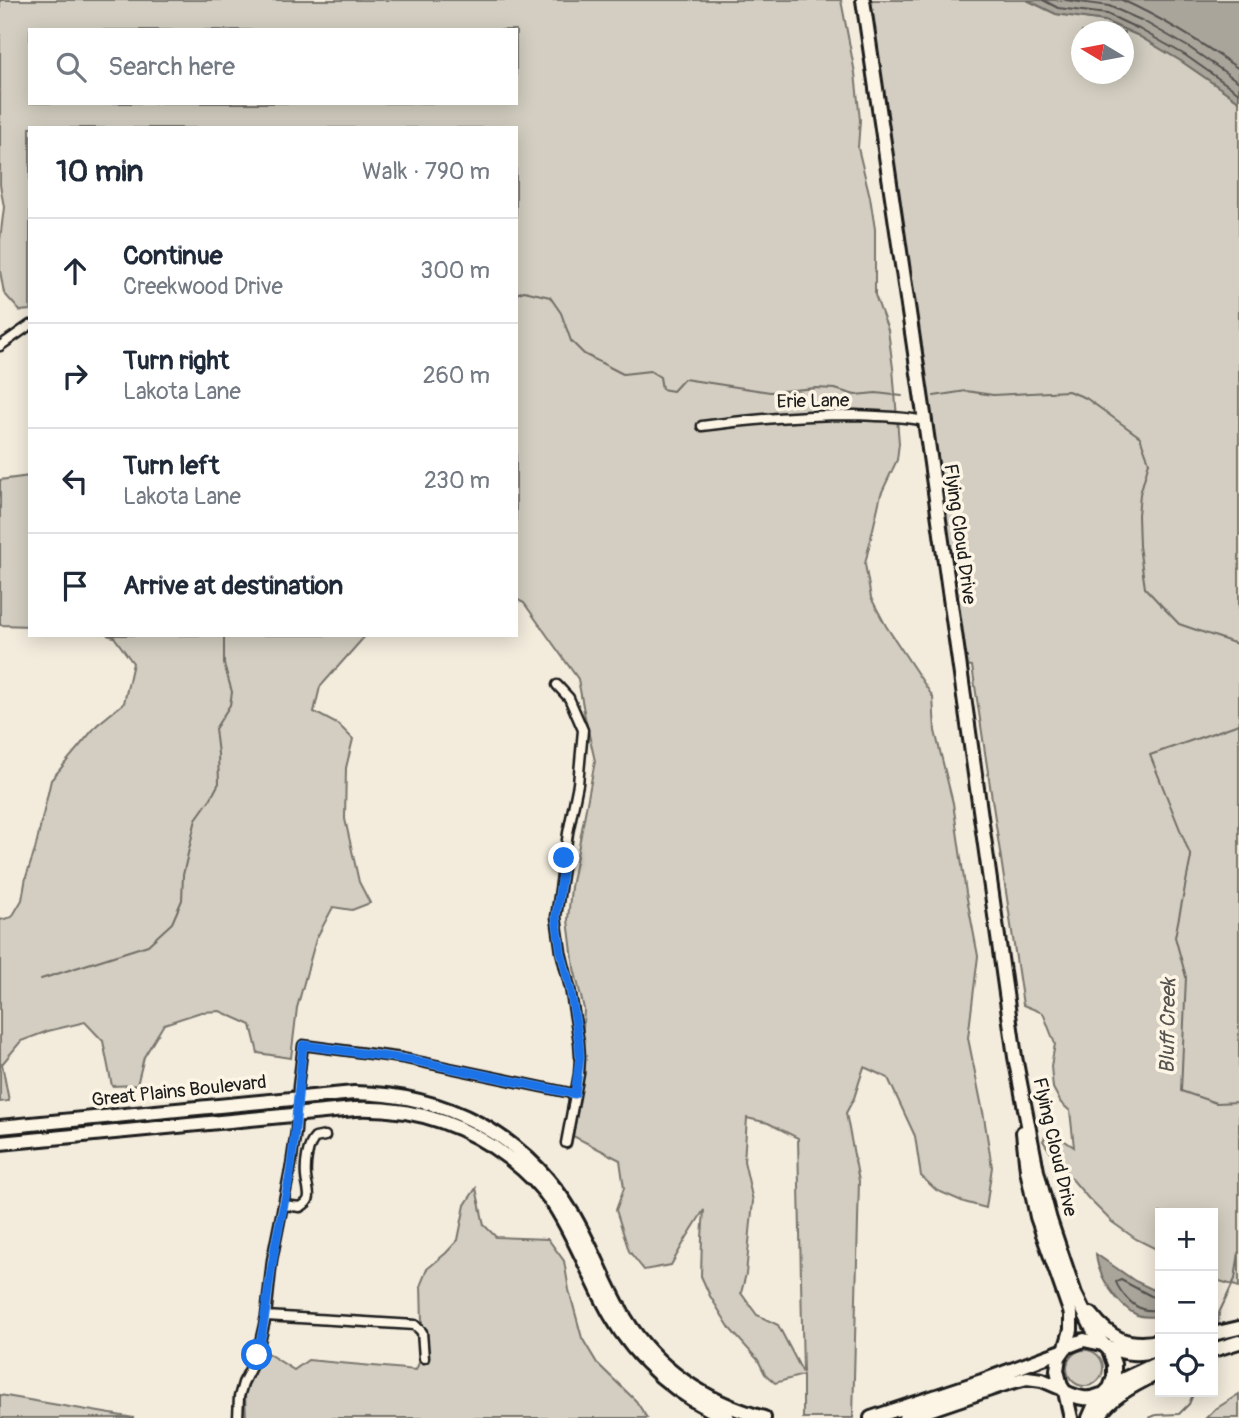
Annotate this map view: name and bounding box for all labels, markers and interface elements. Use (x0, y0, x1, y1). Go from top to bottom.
north arrow (1071, 21, 1134, 84)
search box (28, 28, 518, 105)
icon: search (52, 48, 90, 86)
text: Search here (108, 51, 235, 83)
text: 10 min (56, 153, 143, 190)
text: Walk · 790 m (362, 157, 490, 186)
text: Continue (123, 240, 223, 272)
icon: ahead (56, 252, 94, 290)
text: 300 m (420, 256, 490, 285)
text: Creekwood Drive (123, 272, 283, 301)
text: Turn right (123, 345, 229, 377)
icon: right (56, 357, 94, 395)
text: 260 m (423, 361, 490, 390)
text: Lakota Lane (123, 377, 241, 406)
street label: Erie Lane (776, 388, 850, 414)
text: Turn left (123, 450, 219, 482)
icon: left (56, 462, 94, 500)
street label: Flying Cloud Drive (938, 462, 982, 606)
text: 230 m (424, 466, 490, 495)
text: Lakota Lane (123, 482, 241, 511)
icon: arrive (56, 567, 94, 605)
text: Arrive at destination (123, 570, 343, 602)
route end (548, 842, 579, 873)
water label: Bluff Creek (1154, 976, 1182, 1074)
street label: Great Plains Boulevard (90, 1070, 268, 1112)
street label: Flying Cloud Drive (1027, 1075, 1083, 1219)
map controls (1155, 1208, 1218, 1397)
button: + (1155, 1208, 1218, 1271)
button: − (1155, 1271, 1218, 1334)
button: locate (1155, 1334, 1218, 1397)
route start (241, 1339, 272, 1370)

